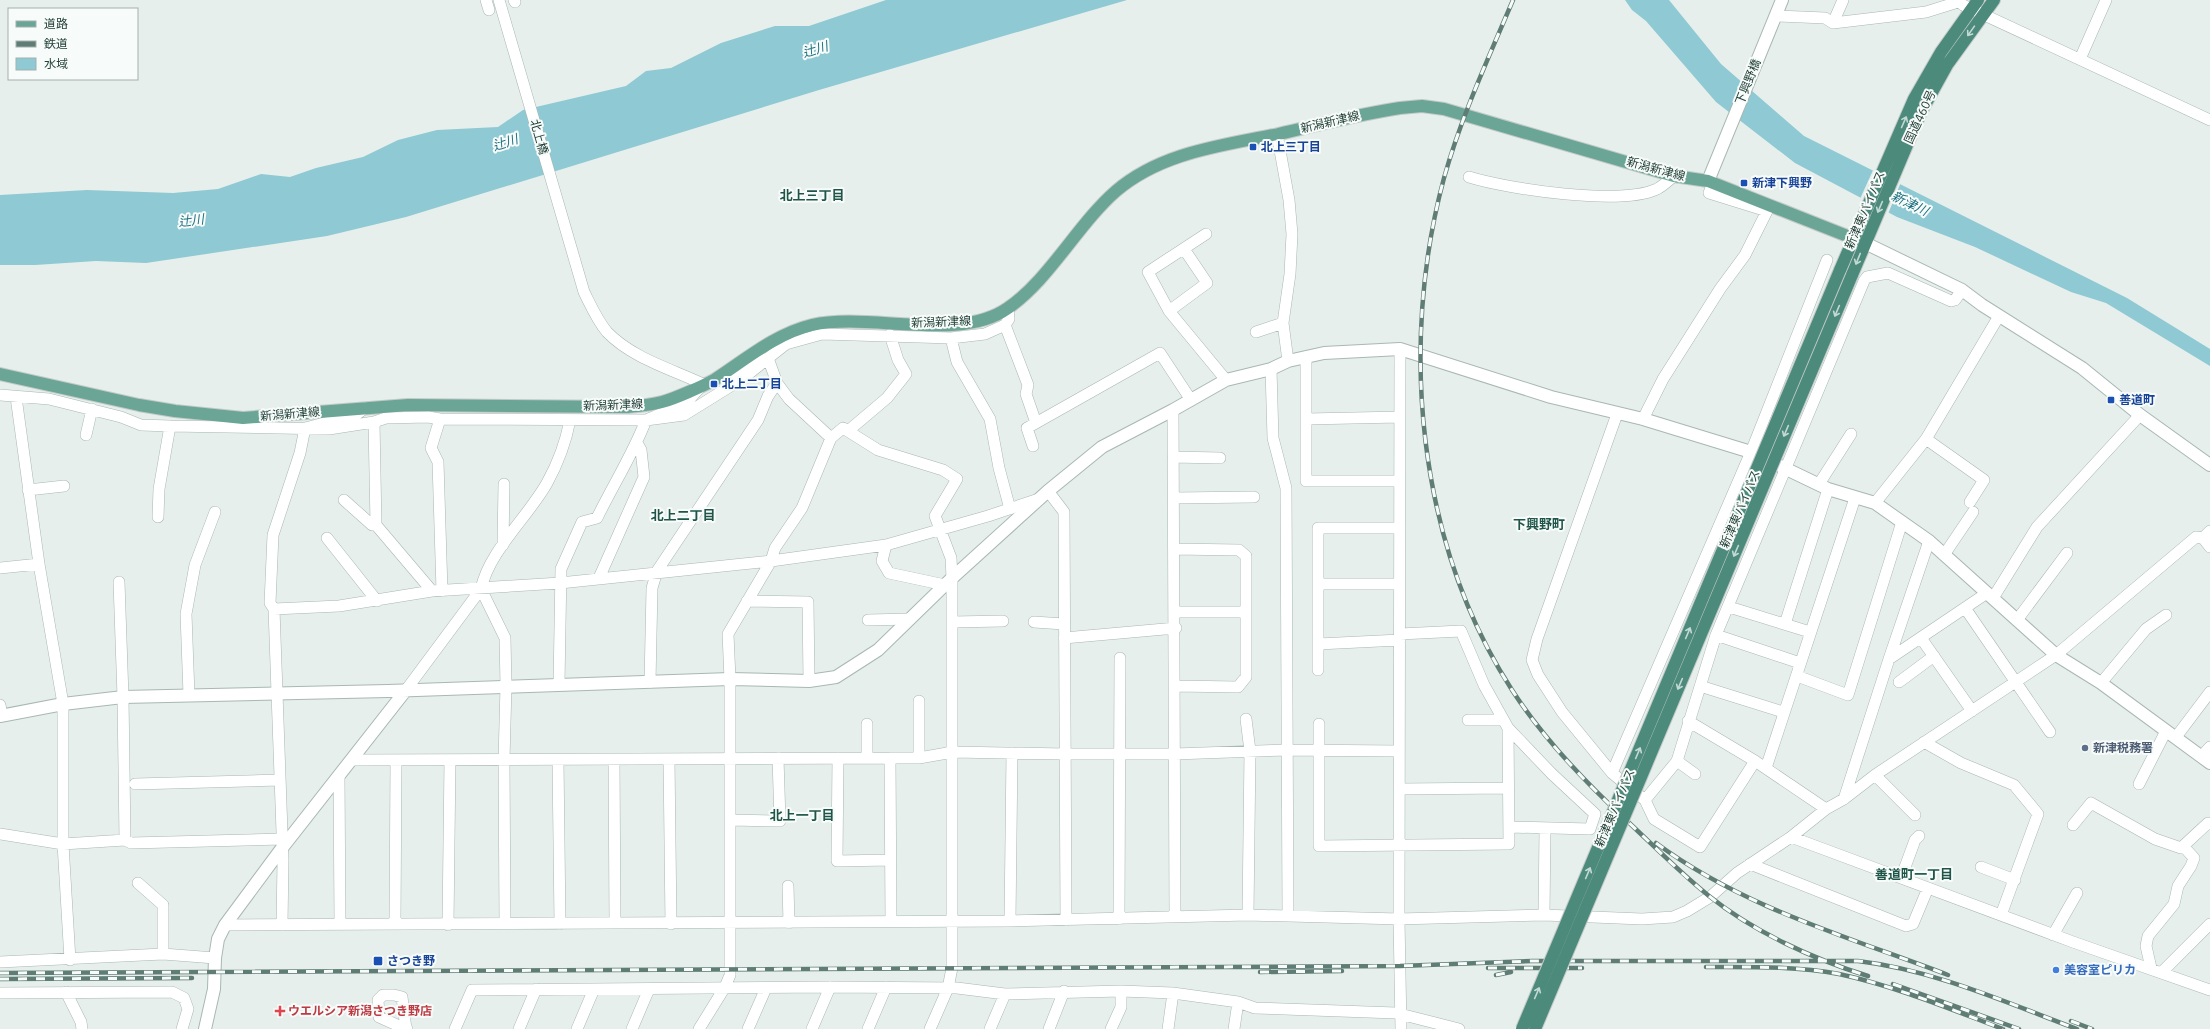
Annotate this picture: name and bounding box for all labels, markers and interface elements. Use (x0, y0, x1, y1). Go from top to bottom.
legend (8, 8, 138, 80)
text: 道路 (44, 16, 68, 31)
one-way arrow (1967, 26, 1975, 37)
text: 鉄道 (44, 36, 68, 51)
water label: 辻川 (800, 37, 832, 61)
text: 水域 (44, 56, 68, 71)
street label: 下興野橋 (1732, 57, 1763, 107)
street label: 国道460号 (1901, 88, 1939, 146)
street label: 新潟新津線 (1299, 107, 1361, 136)
street label: 北上橋 (527, 117, 552, 156)
one-way arrow (1901, 117, 1908, 129)
water label: 辻川 (490, 130, 522, 155)
place label: 北上三丁目 (1261, 139, 1321, 154)
marker: 北上三丁目 (1248, 142, 1258, 152)
street label: 新潟新津線 (1625, 154, 1687, 184)
street label: 新津東バイパス (1841, 168, 1888, 251)
place label: 新津下興野 (1752, 175, 1812, 190)
marker: 新津下興野 (1739, 178, 1749, 188)
district label: 北上三丁目 (779, 187, 845, 204)
water label: 新津川 (1889, 187, 1933, 221)
one-way arrow (1876, 201, 1883, 213)
water label: 辻川 (177, 210, 207, 231)
one-way arrow (1854, 253, 1862, 265)
one-way arrow (1832, 305, 1840, 317)
street label: 新潟新津線 (911, 313, 971, 330)
place label: 北上二丁目 (722, 376, 782, 391)
marker: 北上二丁目 (709, 379, 719, 389)
place label: 善道町 (2119, 392, 2155, 407)
marker: 善道町 (2106, 395, 2116, 405)
street label: 新潟新津線 (583, 396, 643, 413)
street label: 新潟新津線 (259, 403, 321, 424)
one-way arrow (1782, 425, 1790, 437)
street label: 新津東バイパス (1716, 467, 1763, 550)
district label: 北上二丁目 (650, 507, 716, 524)
district label: 下興野町 (1513, 516, 1565, 533)
one-way arrow (1732, 544, 1739, 556)
one-way arrow (1685, 628, 1692, 640)
one-way arrow (1676, 677, 1683, 689)
place label: 新津税務署 (2093, 740, 2153, 755)
marker: 新津税務署 (2080, 743, 2090, 753)
one-way arrow (1634, 748, 1642, 760)
street label: 新津東バイパス (1591, 766, 1638, 849)
district label: 北上一丁目 (769, 807, 835, 824)
district label: 善道町一丁目 (1875, 866, 1953, 883)
one-way arrow (1584, 868, 1592, 880)
place label: さつき野 (387, 953, 435, 968)
marker: さつき野 (372, 955, 384, 967)
place label: 美容室ピリカ (2064, 962, 2136, 977)
marker: 美容室ピリカ (2051, 965, 2061, 975)
one-way arrow (1534, 987, 1542, 999)
place label: ウエルシア新潟さつき野店 (288, 1003, 432, 1018)
marker: ウエルシア新潟さつき野店 (275, 1006, 285, 1016)

